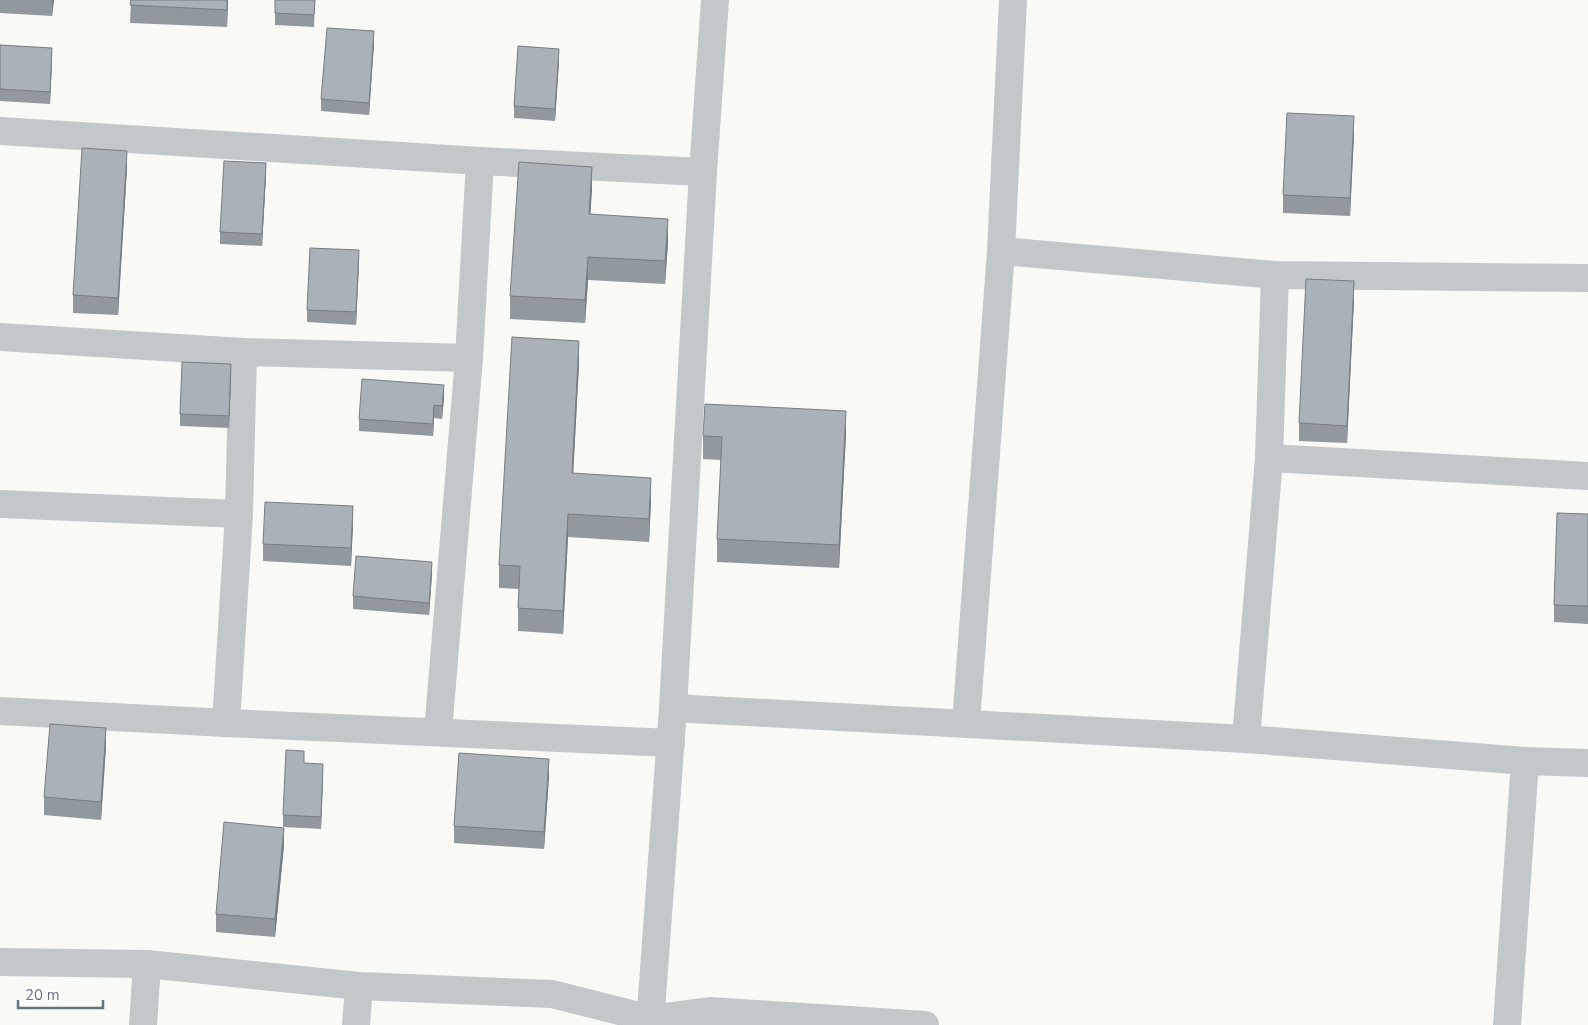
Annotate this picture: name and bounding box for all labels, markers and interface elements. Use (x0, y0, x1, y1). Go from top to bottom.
scale bar (18, 978, 102, 1010)
text: 20 m (25, 985, 60, 1005)

